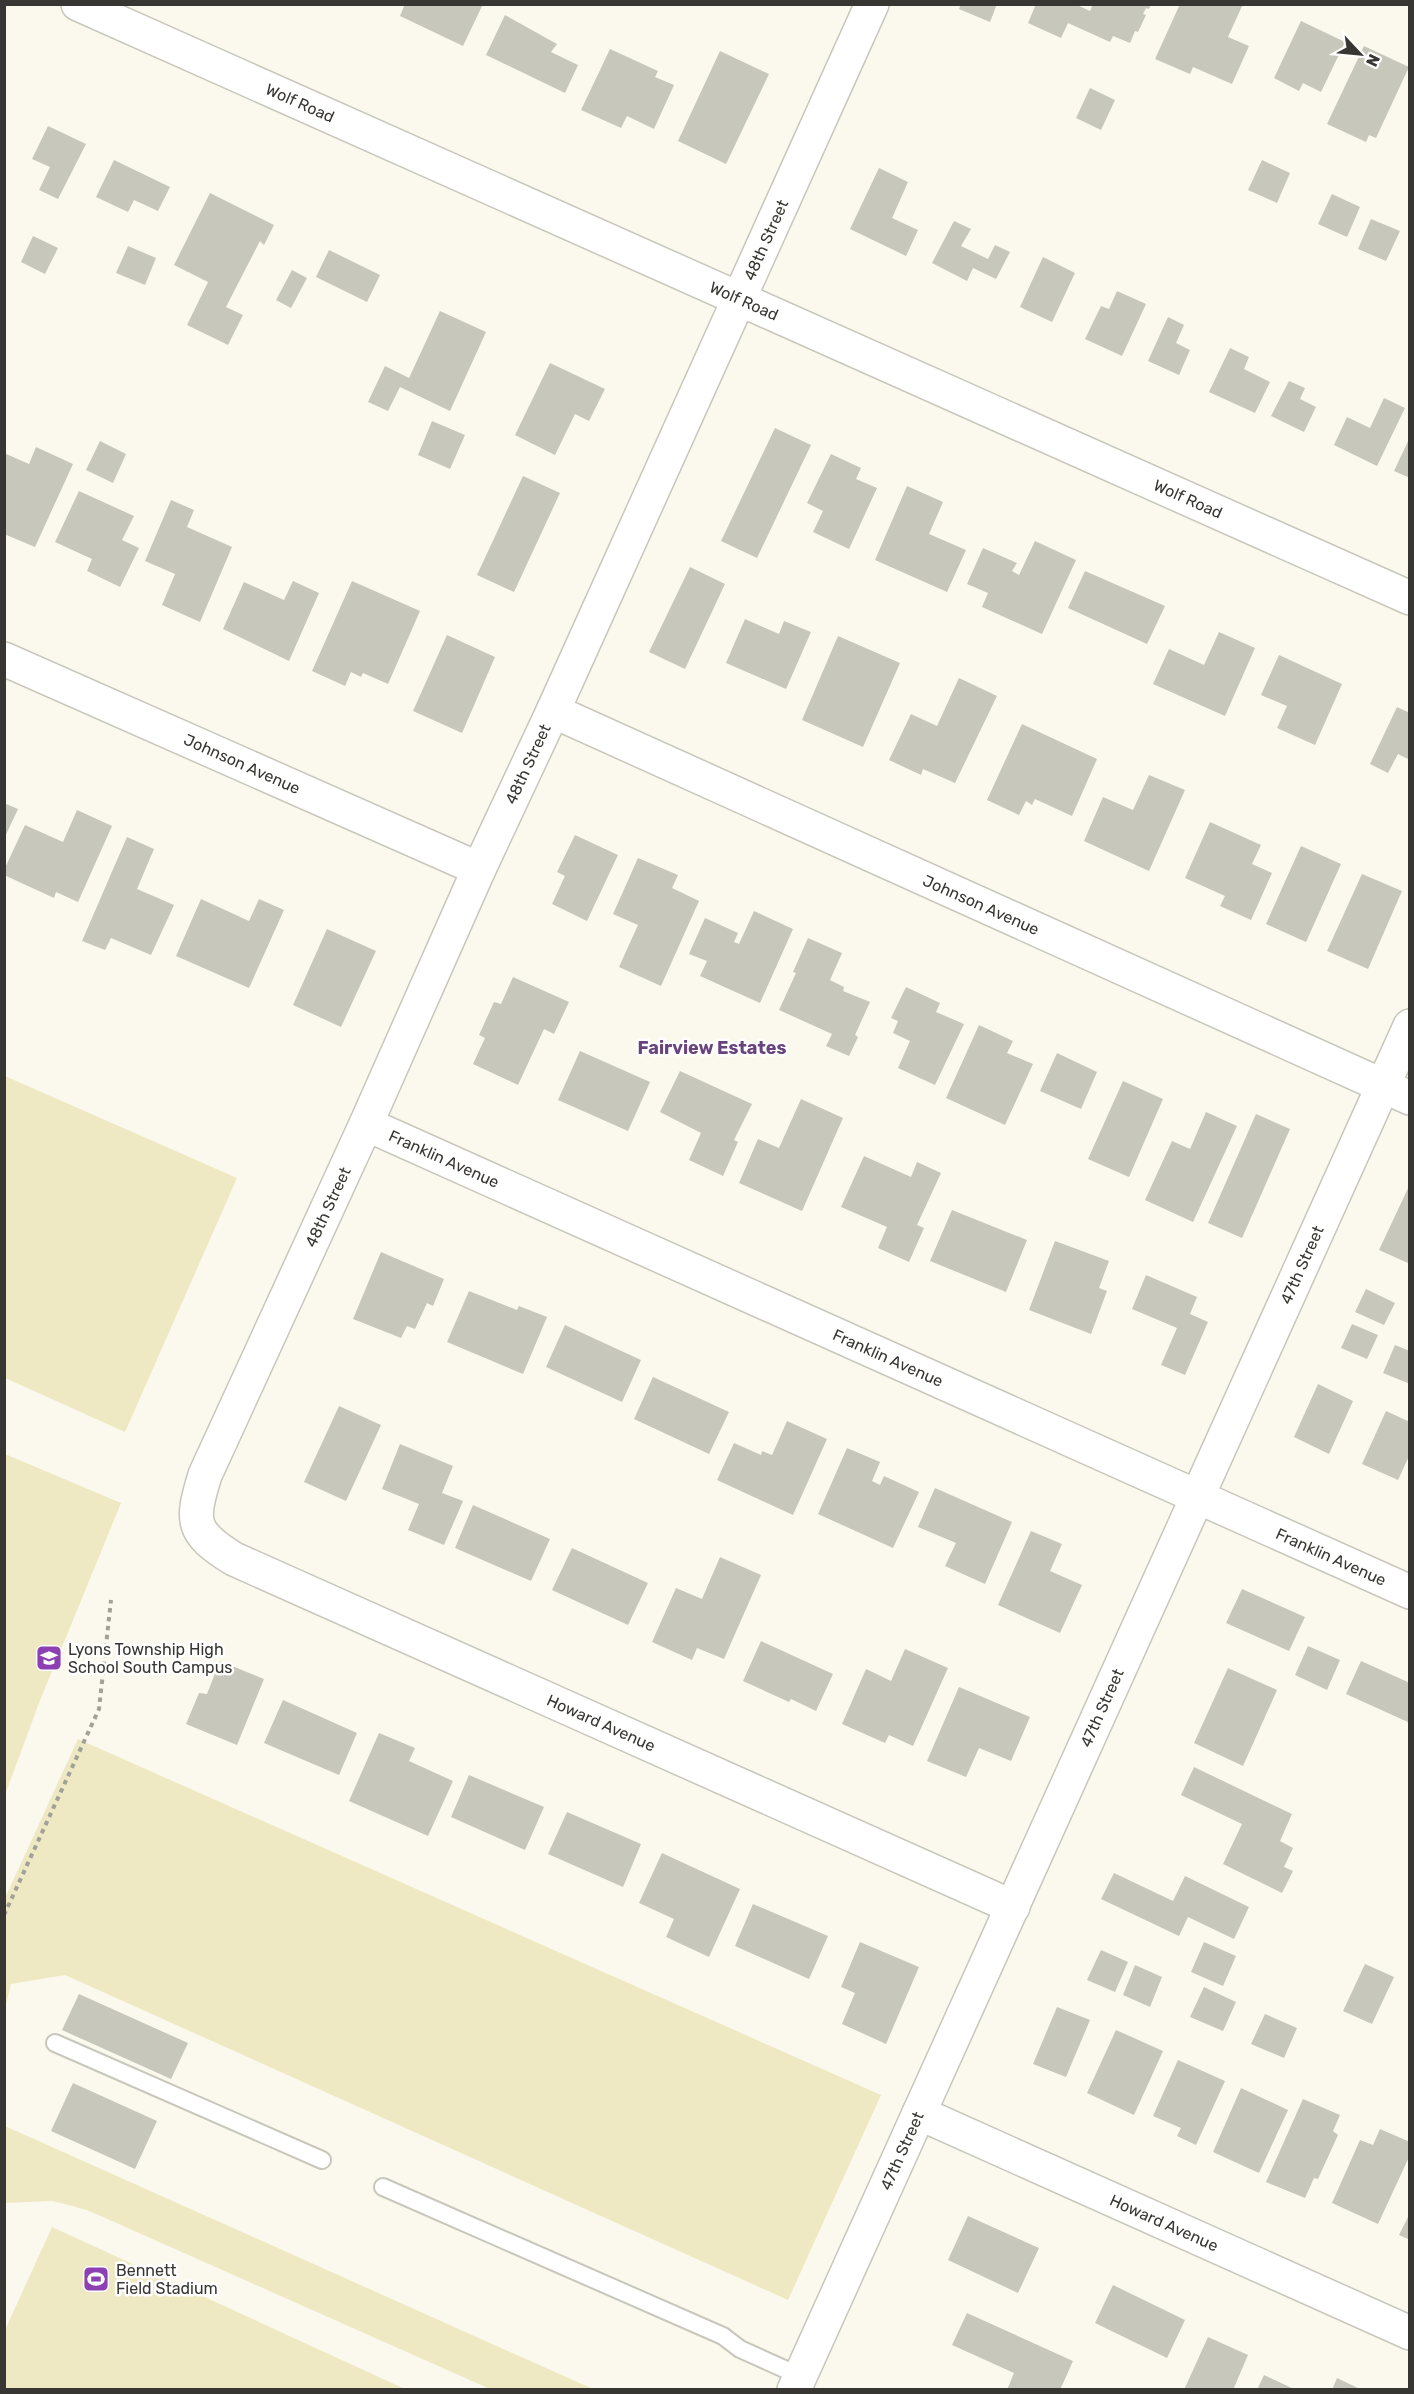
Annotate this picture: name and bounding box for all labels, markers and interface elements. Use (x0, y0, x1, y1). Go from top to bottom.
north arrow (1330, 24, 1390, 84)
text: N (1362, 51, 1384, 70)
street label: Wolf Road (263, 79, 337, 127)
street label: 48th Street (740, 197, 792, 283)
street label: Wolf Road (707, 277, 781, 325)
street label: Wolf Road (1151, 475, 1225, 523)
street label: 48th Street (501, 721, 555, 807)
street label: Johnson Avenue (181, 730, 303, 798)
street label: Johnson Avenue (920, 871, 1042, 939)
district label: Fairview Estates (638, 1037, 786, 1059)
street label: Franklin Avenue (386, 1126, 502, 1192)
street label: 48th Street (301, 1164, 355, 1250)
street label: 47th Street (1276, 1223, 1328, 1307)
street label: Franklin Avenue (830, 1325, 946, 1391)
street label: Franklin Avenue (1273, 1524, 1389, 1590)
place label: Lyons Township High School South Campus (68, 1640, 232, 1677)
school or university icon: Lyons Township High School South Campus (34, 1643, 64, 1673)
street label: 47th Street (1076, 1666, 1128, 1750)
street label: Howard Avenue (544, 1691, 658, 1755)
street label: 47th Street (876, 2109, 928, 2193)
street label: Howard Avenue (1107, 2191, 1221, 2255)
place label: Bennett Field Stadium (116, 2261, 218, 2298)
sports icon: Bennett Field Stadium (81, 2264, 111, 2294)

